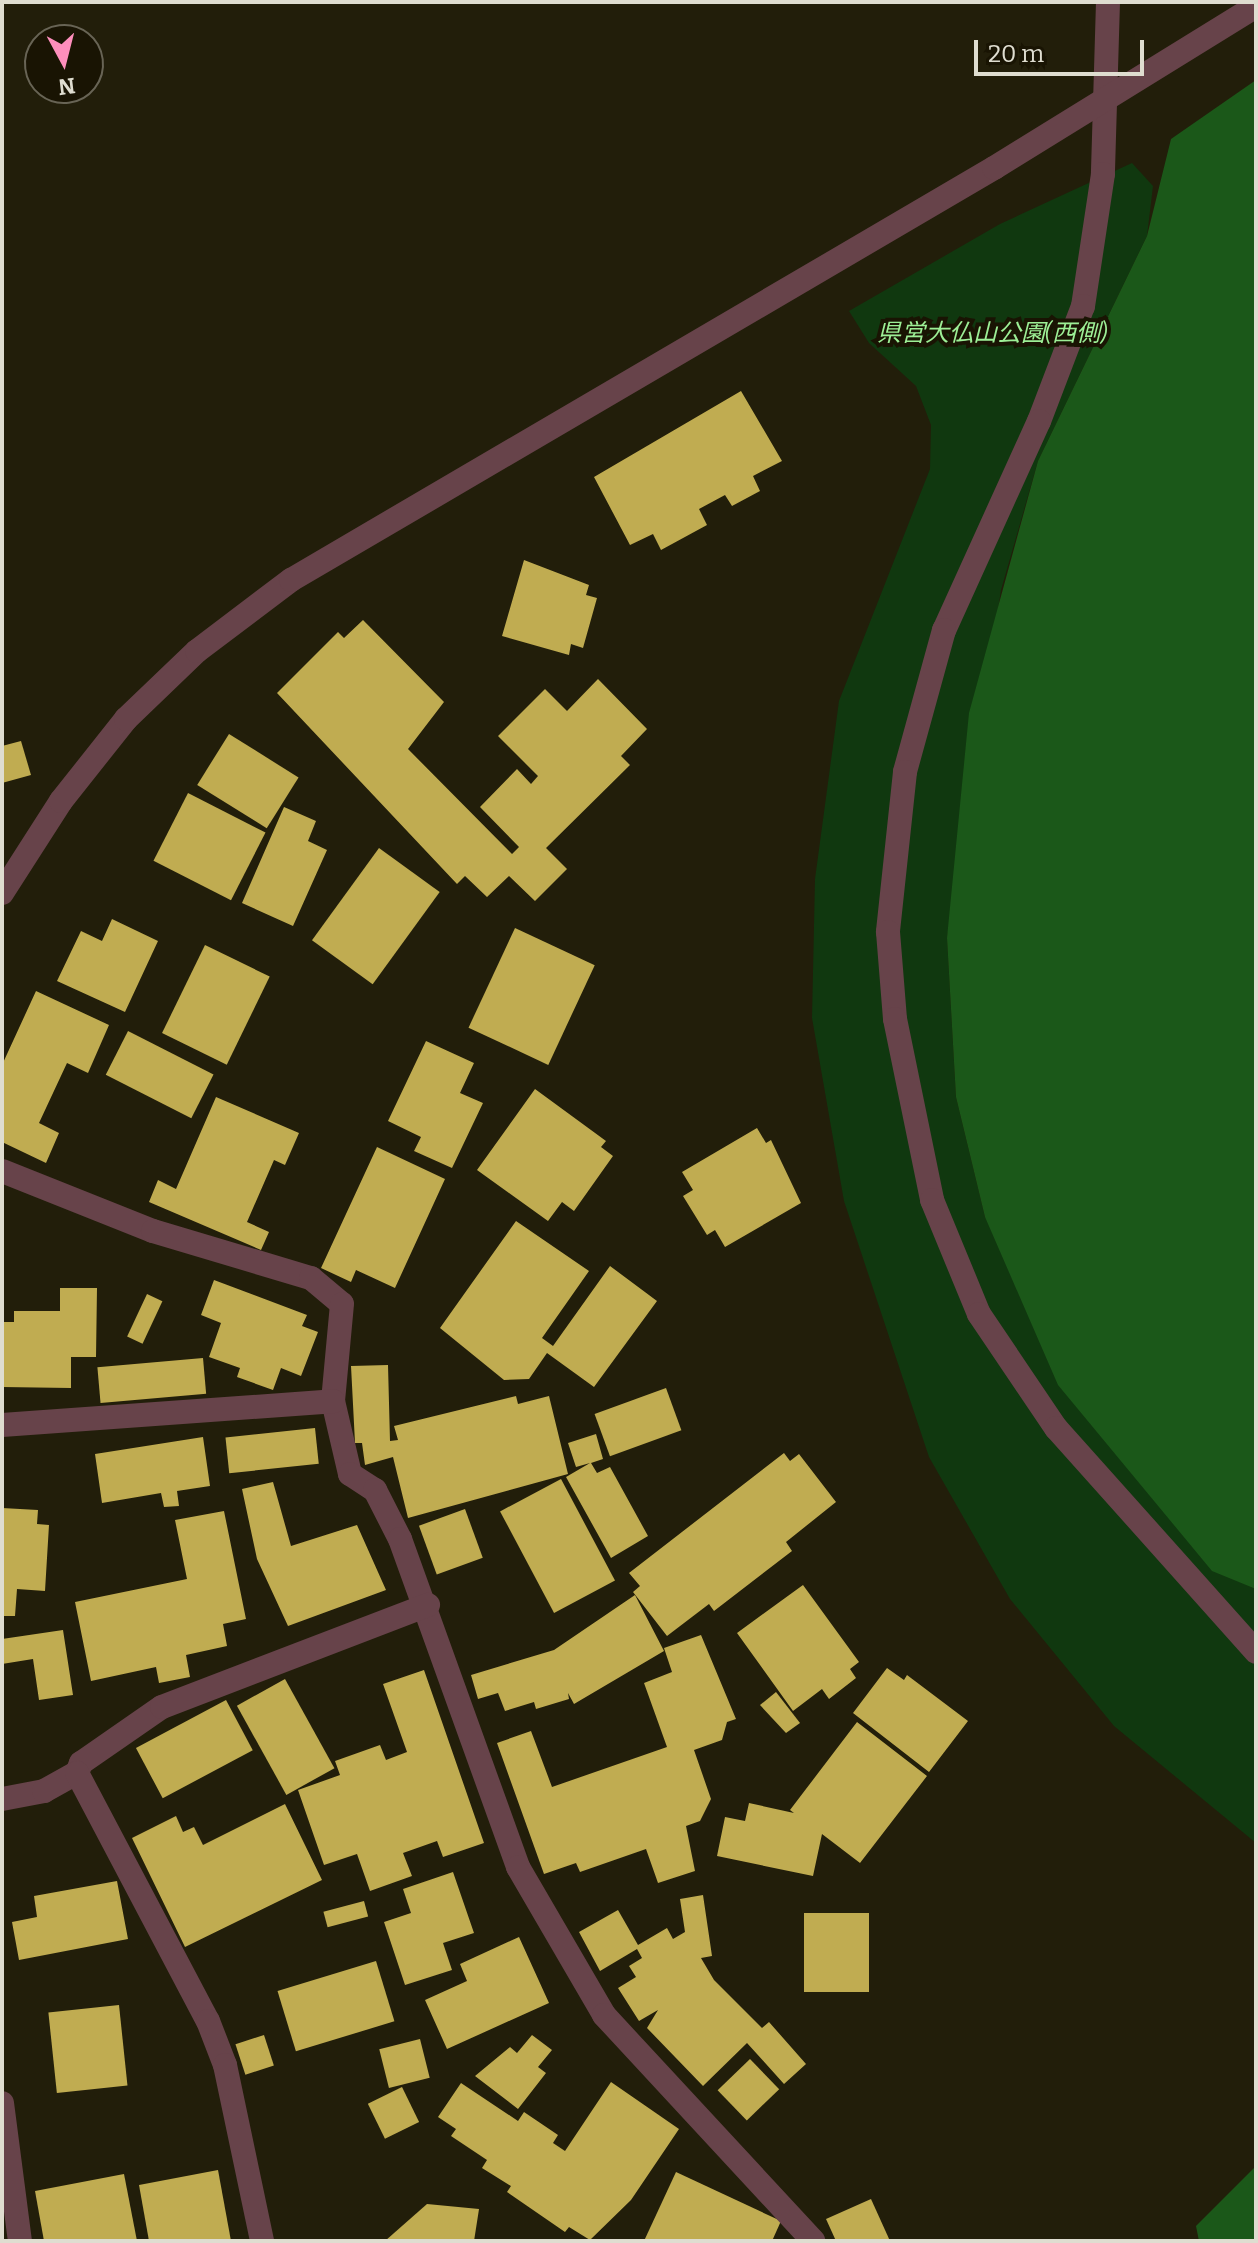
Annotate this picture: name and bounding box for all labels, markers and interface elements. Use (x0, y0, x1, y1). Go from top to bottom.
north arrow (24, 24, 104, 104)
scale bar (978, 24, 1148, 74)
text: 20 m (988, 40, 1044, 68)
text: N (57, 72, 77, 101)
park label: 県営大仏山公園(西側) (877, 320, 1107, 348)

